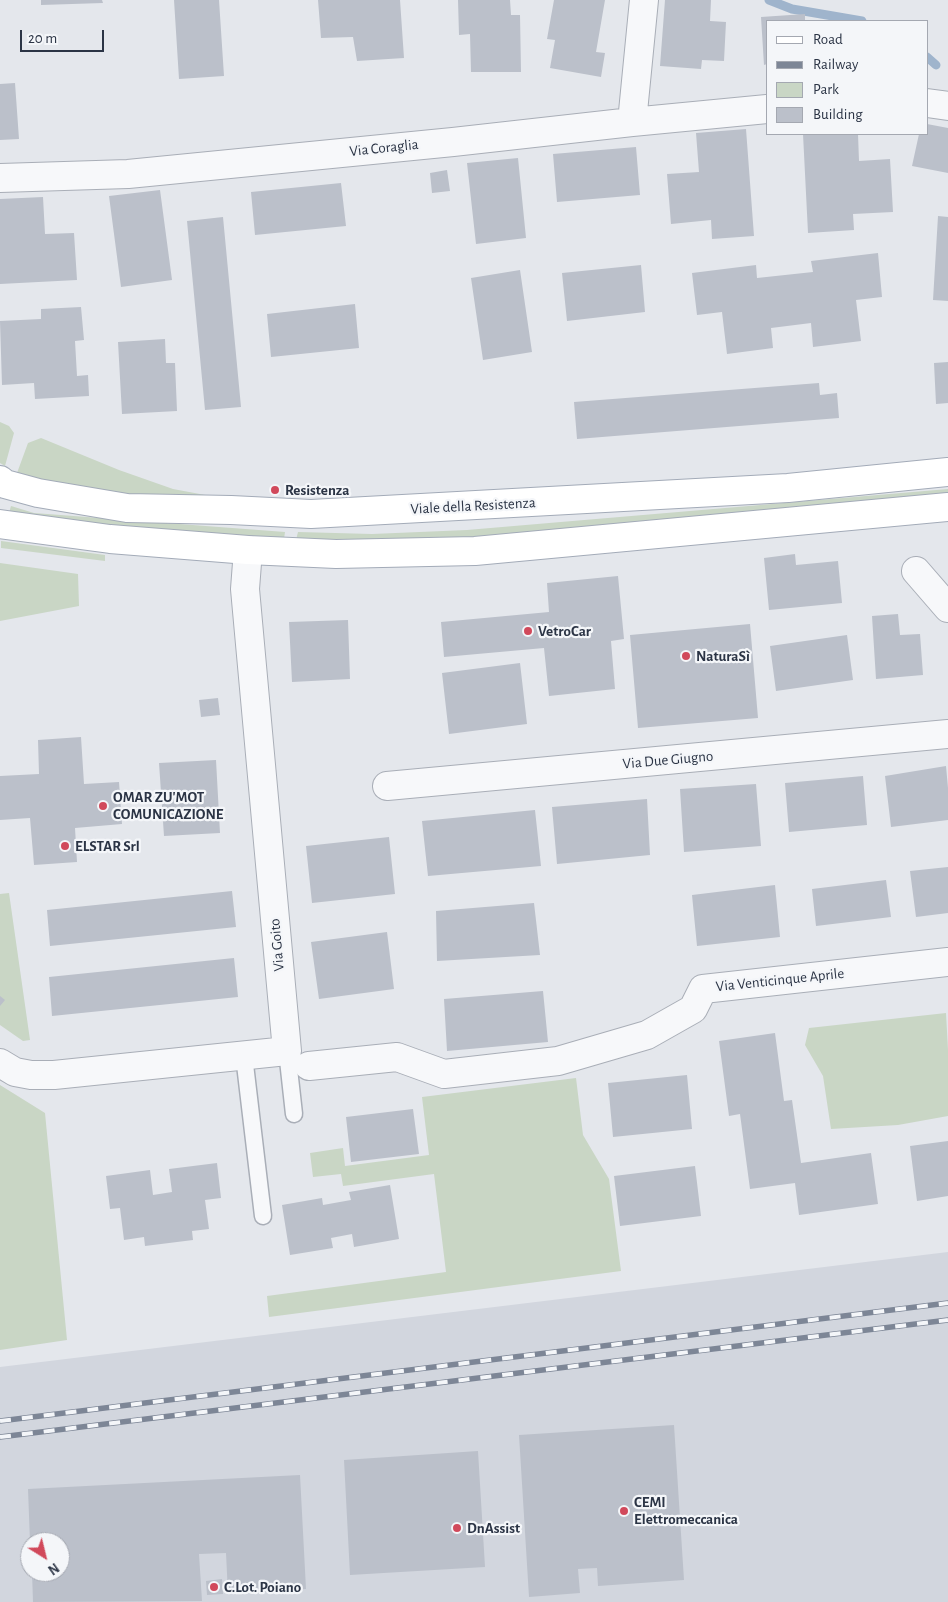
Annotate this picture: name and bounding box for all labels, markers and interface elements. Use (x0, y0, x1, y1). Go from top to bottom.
scale bar (22, 20, 106, 52)
legend (766, 20, 928, 135)
text: 20 m (28, 31, 57, 46)
text: Road (813, 32, 843, 47)
text: Railway (813, 57, 858, 72)
text: Park (813, 82, 839, 97)
text: Building (813, 107, 863, 122)
street label: Via Coraglia (349, 135, 419, 161)
place label: Resistenza (285, 481, 349, 499)
marker: Resistenza (269, 484, 281, 496)
street label: Viale della Resistenza (410, 494, 536, 518)
place label: VetroCar (538, 622, 591, 640)
marker: VetroCar (522, 625, 534, 637)
place label: NaturaSì (696, 647, 750, 665)
marker: NaturaSì (680, 650, 692, 662)
street label: Via Due Giugno (622, 747, 714, 773)
place label: OMAR ZU'MOT COMUNICAZIONE (113, 788, 223, 823)
marker: OMAR ZU'MOT COMUNICAZIONE (97, 800, 109, 812)
place label: ELSTAR Srl (75, 837, 140, 855)
marker: ELSTAR Srl (59, 840, 71, 852)
street label: Via Goito (266, 918, 288, 972)
street label: Via Venticinque Aprile (715, 964, 845, 996)
place label: CEMI Elettromeccanica (634, 1493, 738, 1528)
marker: CEMI Elettromeccanica (618, 1505, 630, 1517)
place label: DnAssist (467, 1519, 520, 1537)
marker: DnAssist (451, 1522, 463, 1534)
north arrow (20, 1532, 70, 1582)
text: N (45, 1560, 61, 1577)
place label: C.Lot. Poiano (224, 1578, 301, 1596)
marker: C.Lot. Poiano (208, 1581, 220, 1593)

